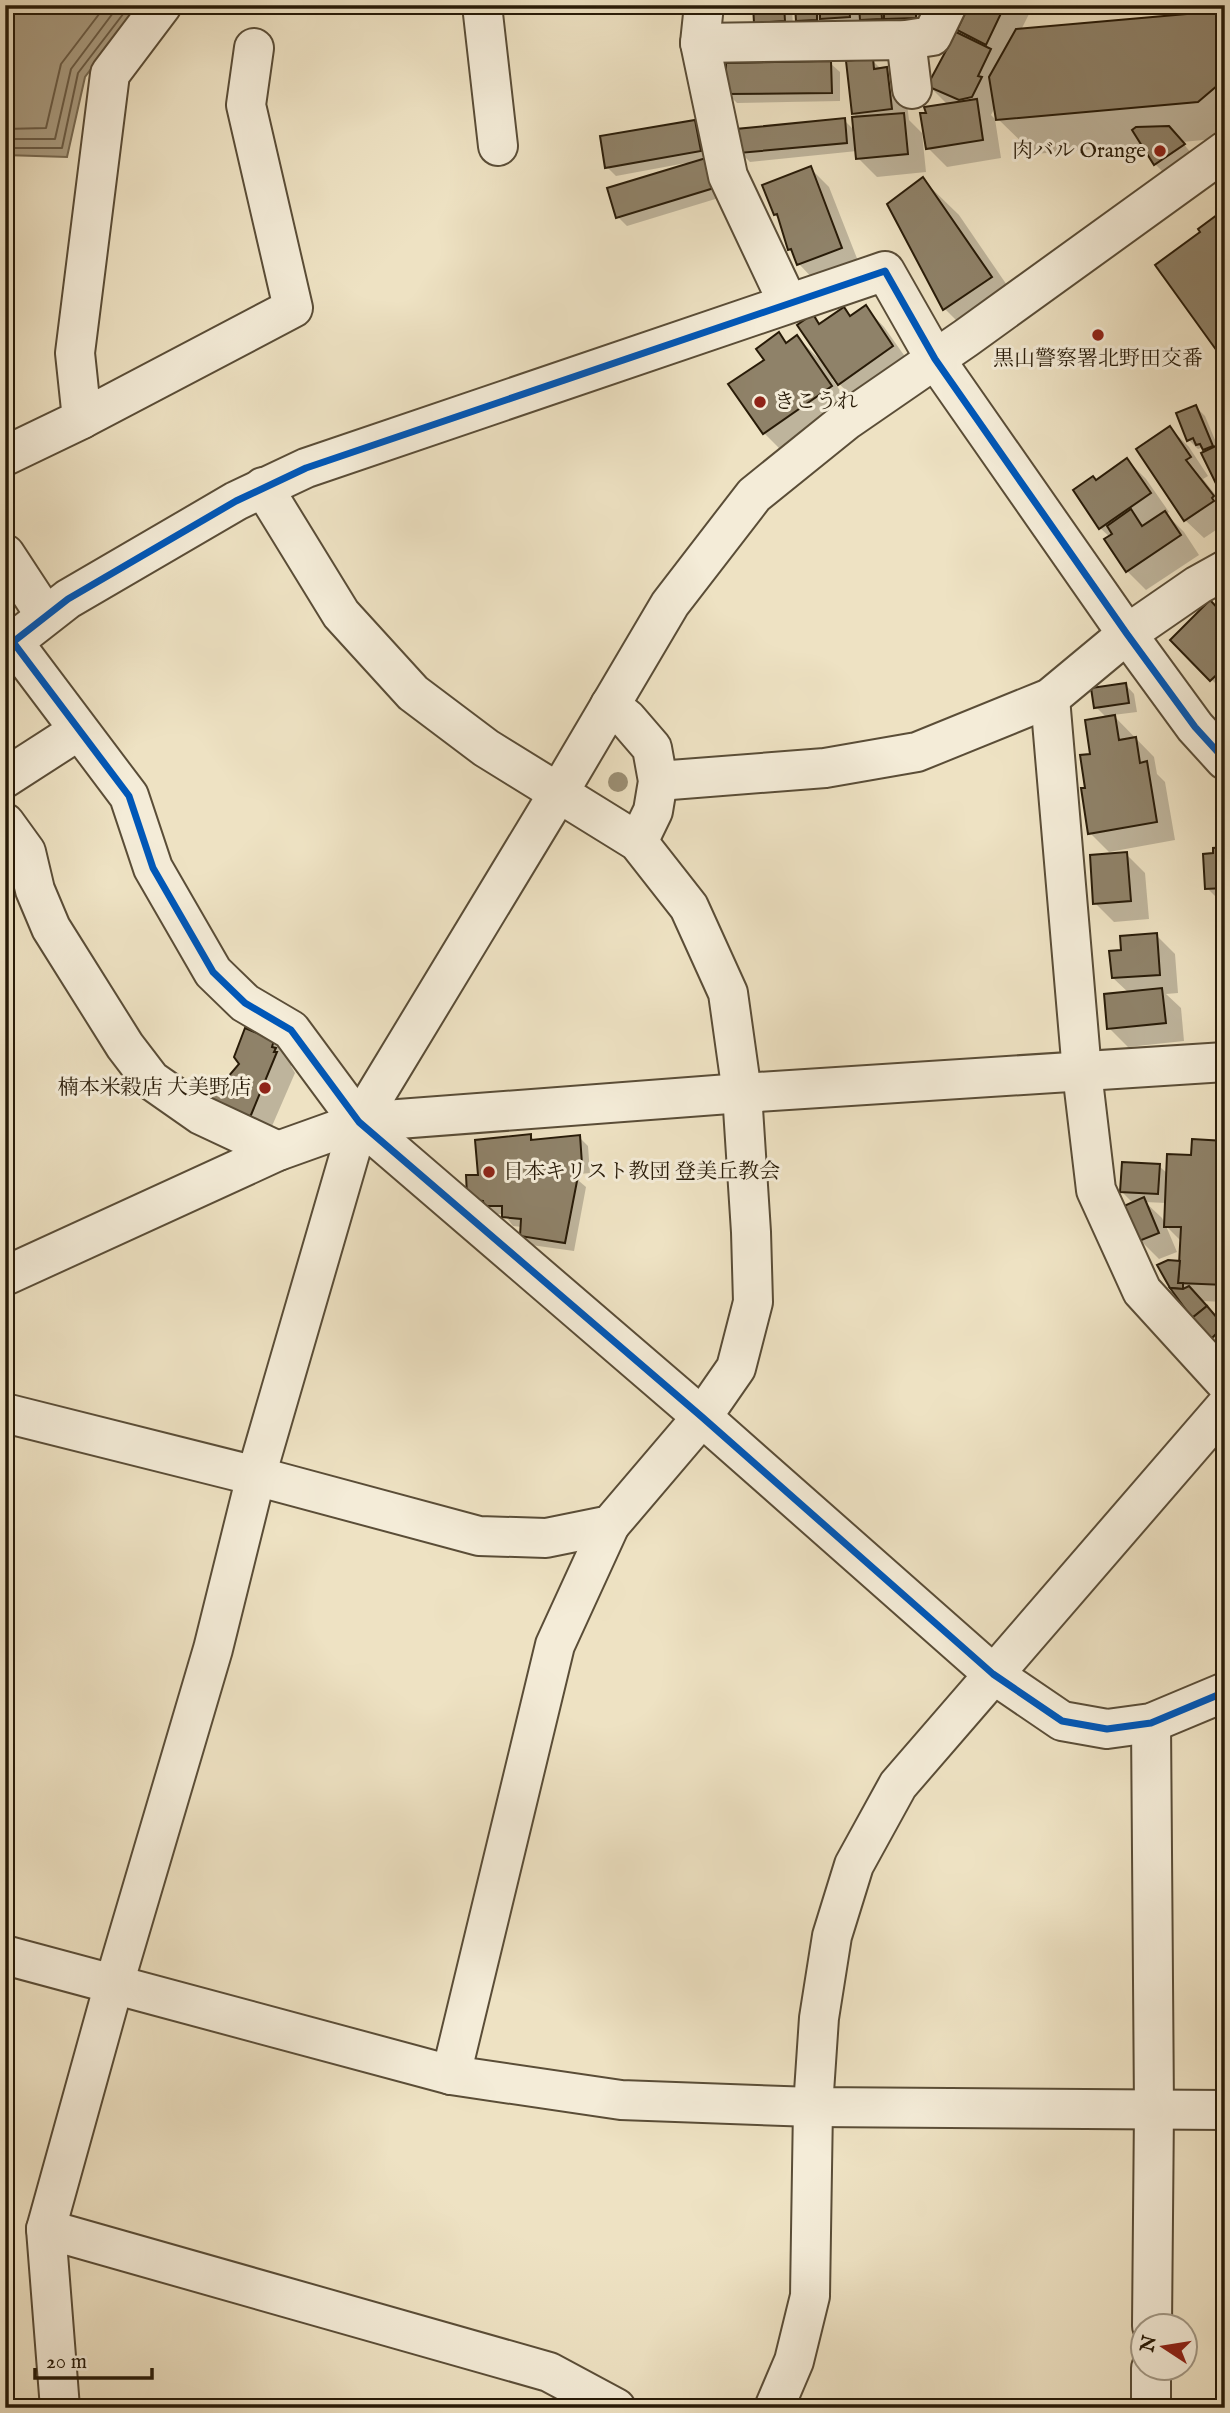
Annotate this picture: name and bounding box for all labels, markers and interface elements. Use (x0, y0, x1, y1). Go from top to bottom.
place label: 肉バル Orange (1012, 138, 1146, 165)
marker: 肉バル Orange (1152, 143, 1168, 159)
marker: 黒山警察署北野田交番 (1090, 327, 1106, 343)
place label: 黒山警察署北野田交番 (993, 346, 1203, 373)
place label: きこうれ (774, 389, 858, 416)
marker: きこうれ (752, 394, 768, 410)
place label: 楠本米穀店 大美野店 (57, 1075, 251, 1102)
marker: 楠本米穀店 大美野店 (257, 1080, 273, 1096)
place label: 日本キリスト教団 登美丘教会 (503, 1159, 780, 1186)
marker: 日本キリスト教団 登美丘教会 (481, 1164, 497, 1180)
north arrow (1128, 2312, 1198, 2382)
text: N (1136, 2333, 1163, 2355)
scale bar (35, 2336, 152, 2380)
text: 20 m (46, 2349, 87, 2376)

